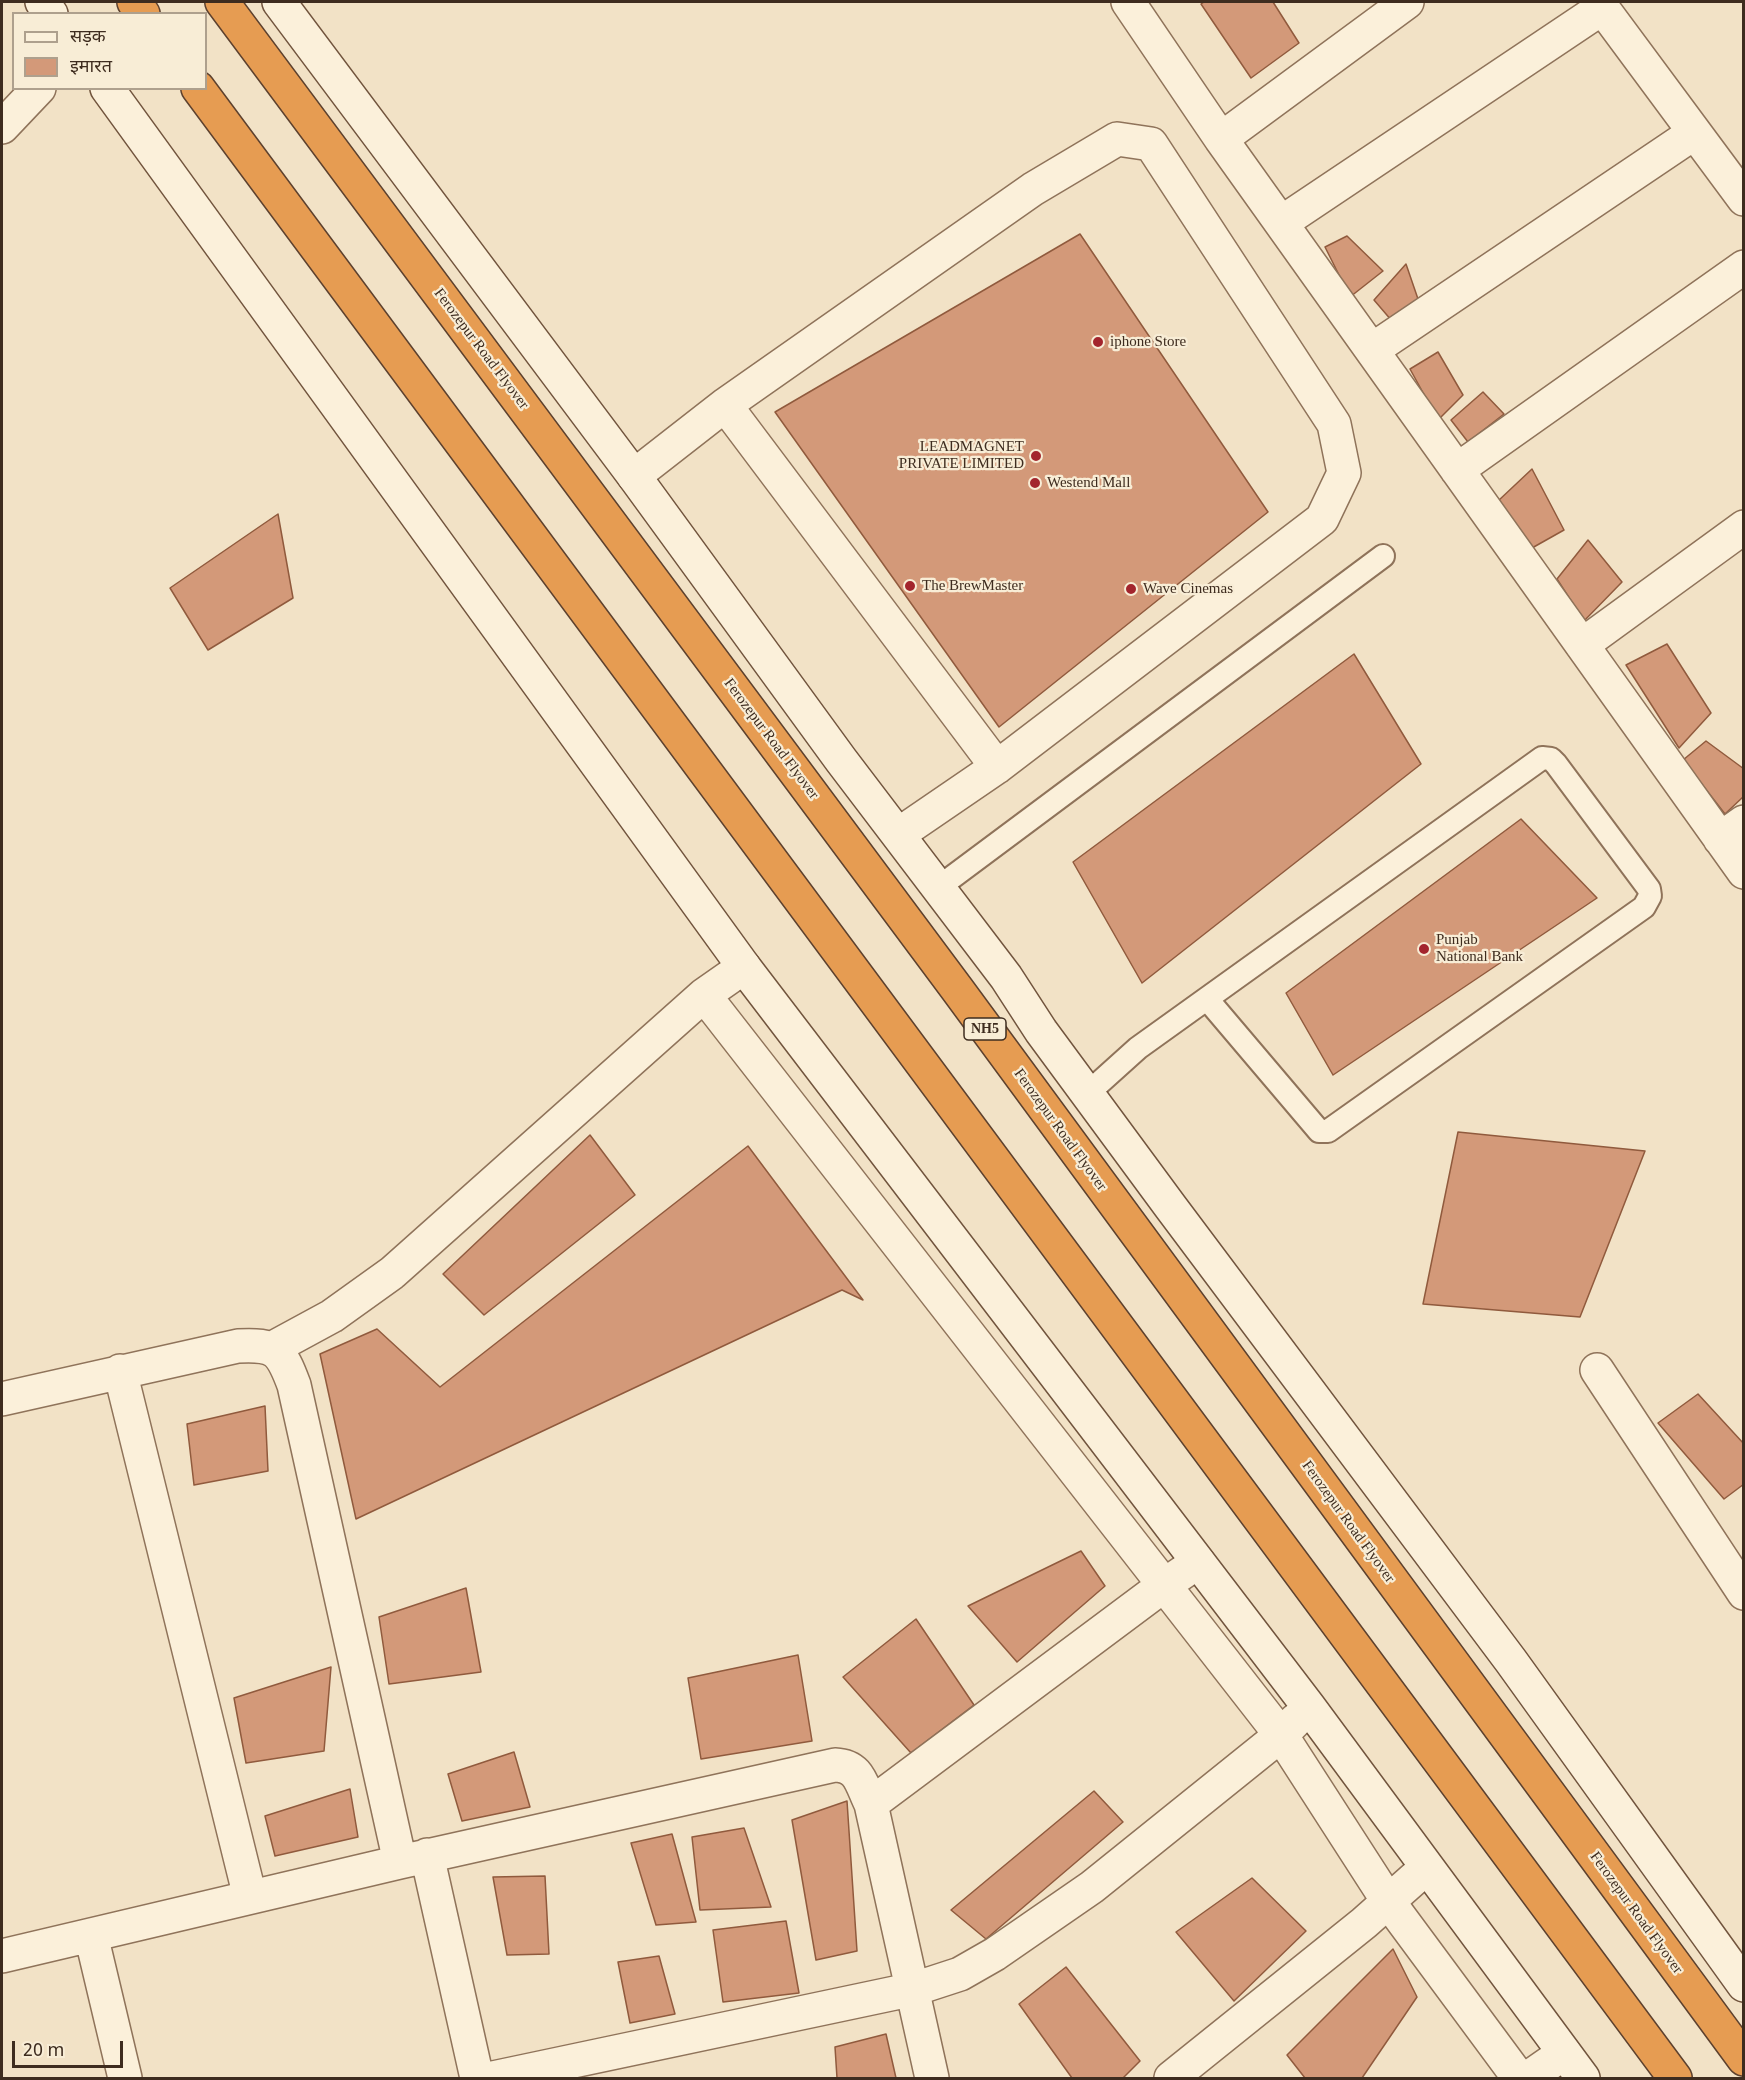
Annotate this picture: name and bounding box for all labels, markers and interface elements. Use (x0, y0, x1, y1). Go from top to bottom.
legend (12, 12, 207, 90)
text: सड़क (70, 26, 106, 49)
text: इमारत (70, 56, 112, 79)
street label: Ferozepur Road Flyover (424, 278, 538, 420)
place label: iphone Store (1110, 333, 1200, 351)
marker: iphone Store (1091, 335, 1105, 349)
place label: LEADMAGNET PRIVATE LIMITED (904, 438, 1024, 473)
marker: LEADMAGNET PRIVATE LIMITED (1029, 449, 1043, 463)
place label: Westend Mall (1047, 474, 1142, 492)
marker: Westend Mall (1028, 476, 1042, 490)
place label: The BrewMaster (922, 577, 1037, 595)
marker: The BrewMaster (903, 579, 917, 593)
place label: Wave Cinemas (1143, 580, 1246, 598)
marker: Wave Cinemas (1124, 582, 1138, 596)
street label: Ferozepur Road Flyover (714, 668, 828, 810)
place label: Punjab National Bank (1436, 931, 1535, 966)
marker: Punjab National Bank (1417, 942, 1431, 956)
road number: NH5 (964, 1018, 1006, 1040)
street label: Ferozepur Road Flyover (1004, 1058, 1116, 1202)
street label: Ferozepur Road Flyover (1292, 1450, 1404, 1594)
street label: Ferozepur Road Flyover (1580, 1841, 1692, 1985)
scale bar (15, 2029, 126, 2067)
text: 20 m (23, 2040, 64, 2063)

